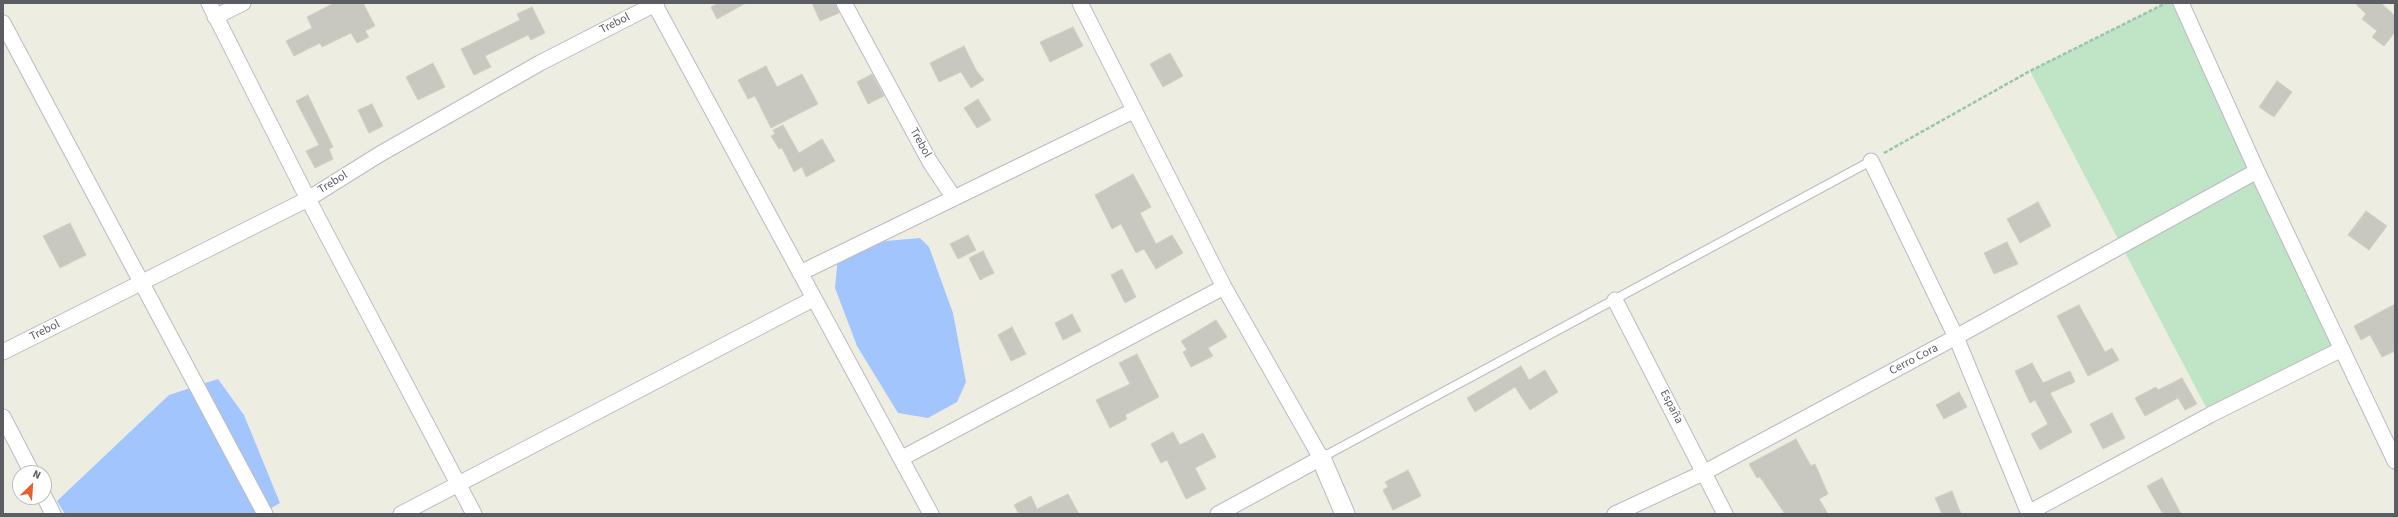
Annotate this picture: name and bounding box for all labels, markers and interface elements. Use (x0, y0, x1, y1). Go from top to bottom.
street label: Trebol (597, 10, 633, 38)
street label: Trebol (906, 125, 934, 161)
street label: Trebol (316, 168, 350, 198)
street label: Trebol (27, 317, 63, 345)
street label: Cerro Cora (1887, 341, 1941, 379)
street label: España (1656, 387, 1686, 427)
north arrow (12, 465, 52, 505)
text: N (30, 466, 43, 483)

